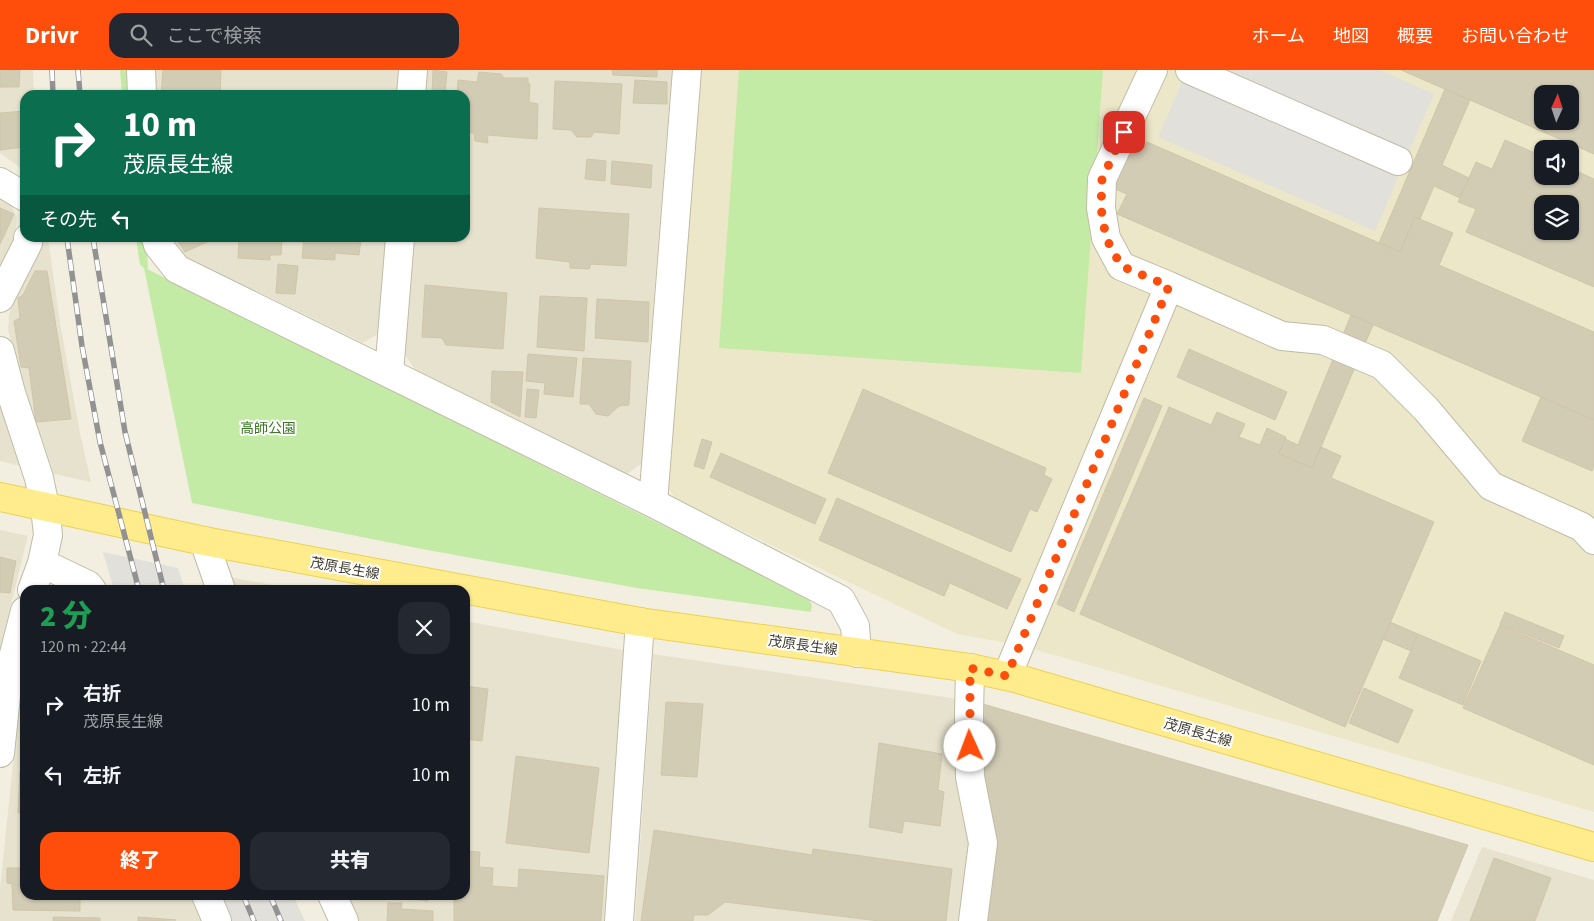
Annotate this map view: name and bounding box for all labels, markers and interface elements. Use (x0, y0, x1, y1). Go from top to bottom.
search box (109, 13, 459, 58)
text: Drivr (25, 18, 79, 53)
icon: search (127, 21, 155, 49)
text: ここで検索 (167, 23, 262, 50)
text: ホーム (1252, 24, 1305, 49)
text: 地図 (1333, 24, 1369, 49)
text: 概要 (1397, 24, 1433, 49)
text: お問い合わせ (1461, 24, 1569, 49)
north arrow (1534, 85, 1579, 130)
map controls (1534, 85, 1579, 240)
text: 10 m (123, 100, 197, 150)
icon: right (40, 110, 105, 175)
pin (1103, 111, 1145, 153)
icon: arrive (1110, 118, 1138, 146)
button: sound (1534, 140, 1579, 185)
text: 茂原長生線 (123, 149, 233, 181)
button: layers (1534, 195, 1579, 240)
icon: left (107, 205, 135, 233)
text: その先 (40, 207, 97, 234)
park label: 高師公園 (240, 419, 296, 439)
street label: 茂原長生線 (309, 553, 381, 585)
text: 2 分 (40, 595, 92, 638)
button: close (398, 602, 450, 654)
street label: 茂原長生線 (767, 631, 839, 661)
text: 120 m · 22:44 (40, 636, 127, 658)
text: 右折 (83, 681, 121, 708)
icon: right (40, 691, 68, 719)
text: 10 m (412, 692, 450, 719)
text: 茂原長生線 (83, 711, 163, 733)
street label: 茂原長生線 (1161, 714, 1234, 752)
position arrow (943, 719, 995, 771)
icon: left (40, 761, 68, 789)
text: 10 m (412, 762, 450, 789)
text: 左折 (83, 763, 121, 790)
button: 終了 (40, 832, 240, 890)
button: 共有 (250, 832, 450, 890)

